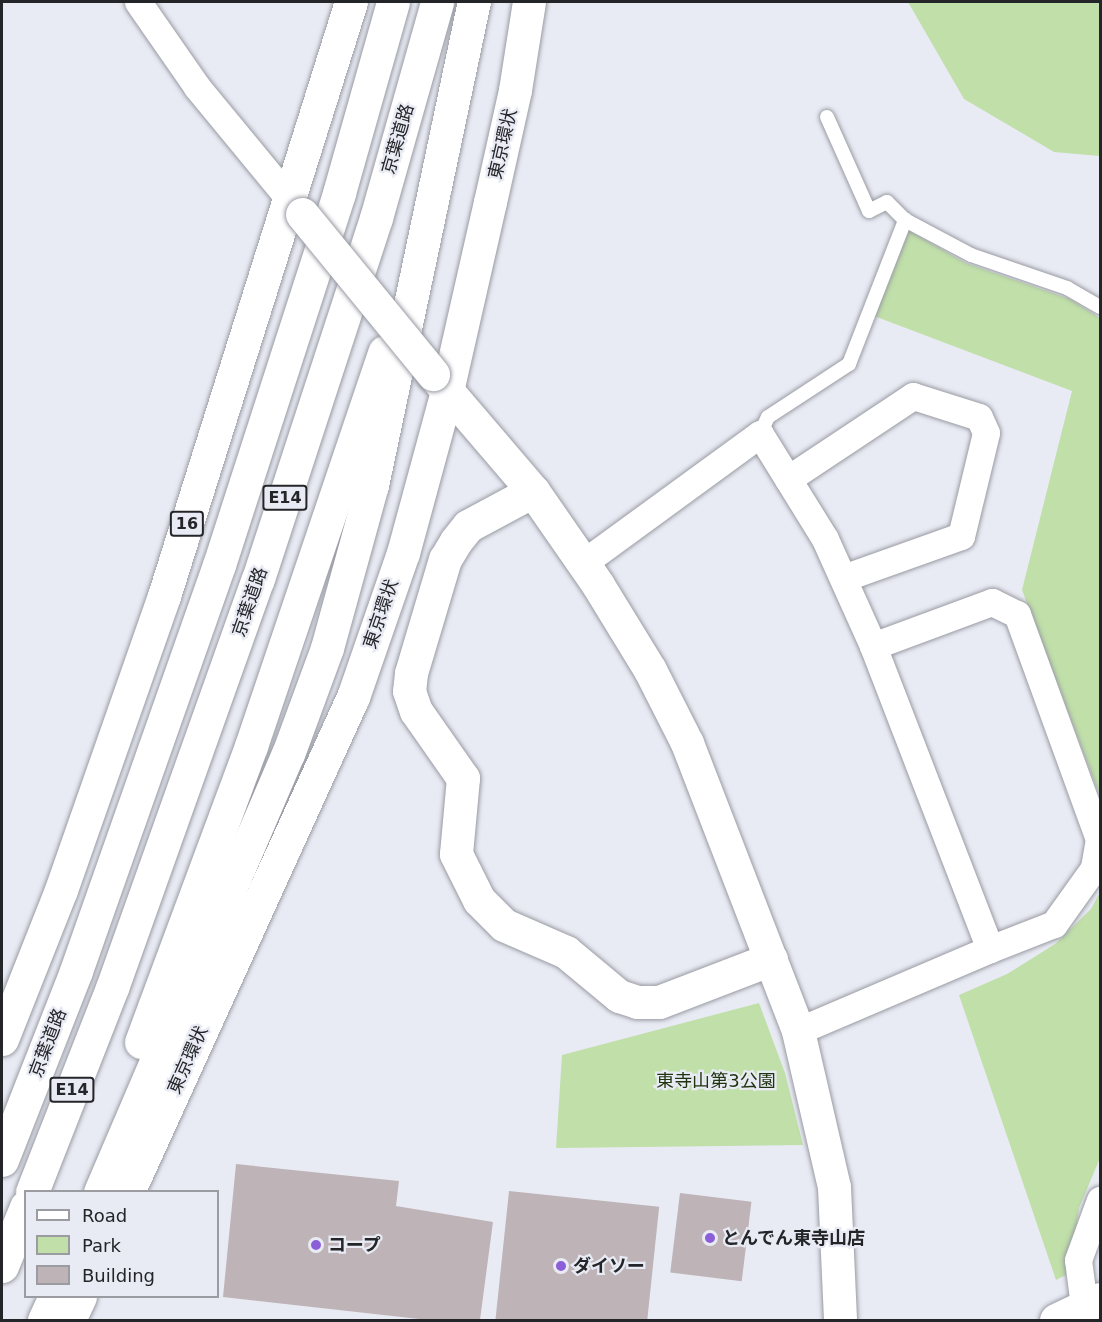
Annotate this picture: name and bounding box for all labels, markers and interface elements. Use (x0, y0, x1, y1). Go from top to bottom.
street label: 京葉道路 (378, 101, 418, 177)
street label: 東京環状 (484, 106, 522, 182)
road number: E14 (261, 485, 309, 511)
road number: 16 (169, 511, 205, 537)
street label: 京葉道路 (228, 564, 272, 640)
street label: 東京環状 (359, 576, 403, 652)
street label: 京葉道路 (25, 1006, 71, 1080)
street label: 東京環状 (163, 1023, 213, 1097)
park label: 東寺山第3公園 (656, 1070, 776, 1092)
road number: E14 (48, 1077, 96, 1103)
legend (24, 1190, 219, 1298)
text: Road (82, 1205, 127, 1226)
place label: とんでん東寺山店 (722, 1227, 866, 1249)
marker: とんでん東寺山店 (703, 1231, 717, 1245)
place label: コープ (328, 1234, 382, 1256)
text: Park (82, 1235, 121, 1256)
marker: コープ (309, 1238, 323, 1252)
place label: ダイソー (573, 1255, 645, 1277)
marker: ダイソー (554, 1259, 568, 1273)
text: Building (82, 1265, 155, 1286)

